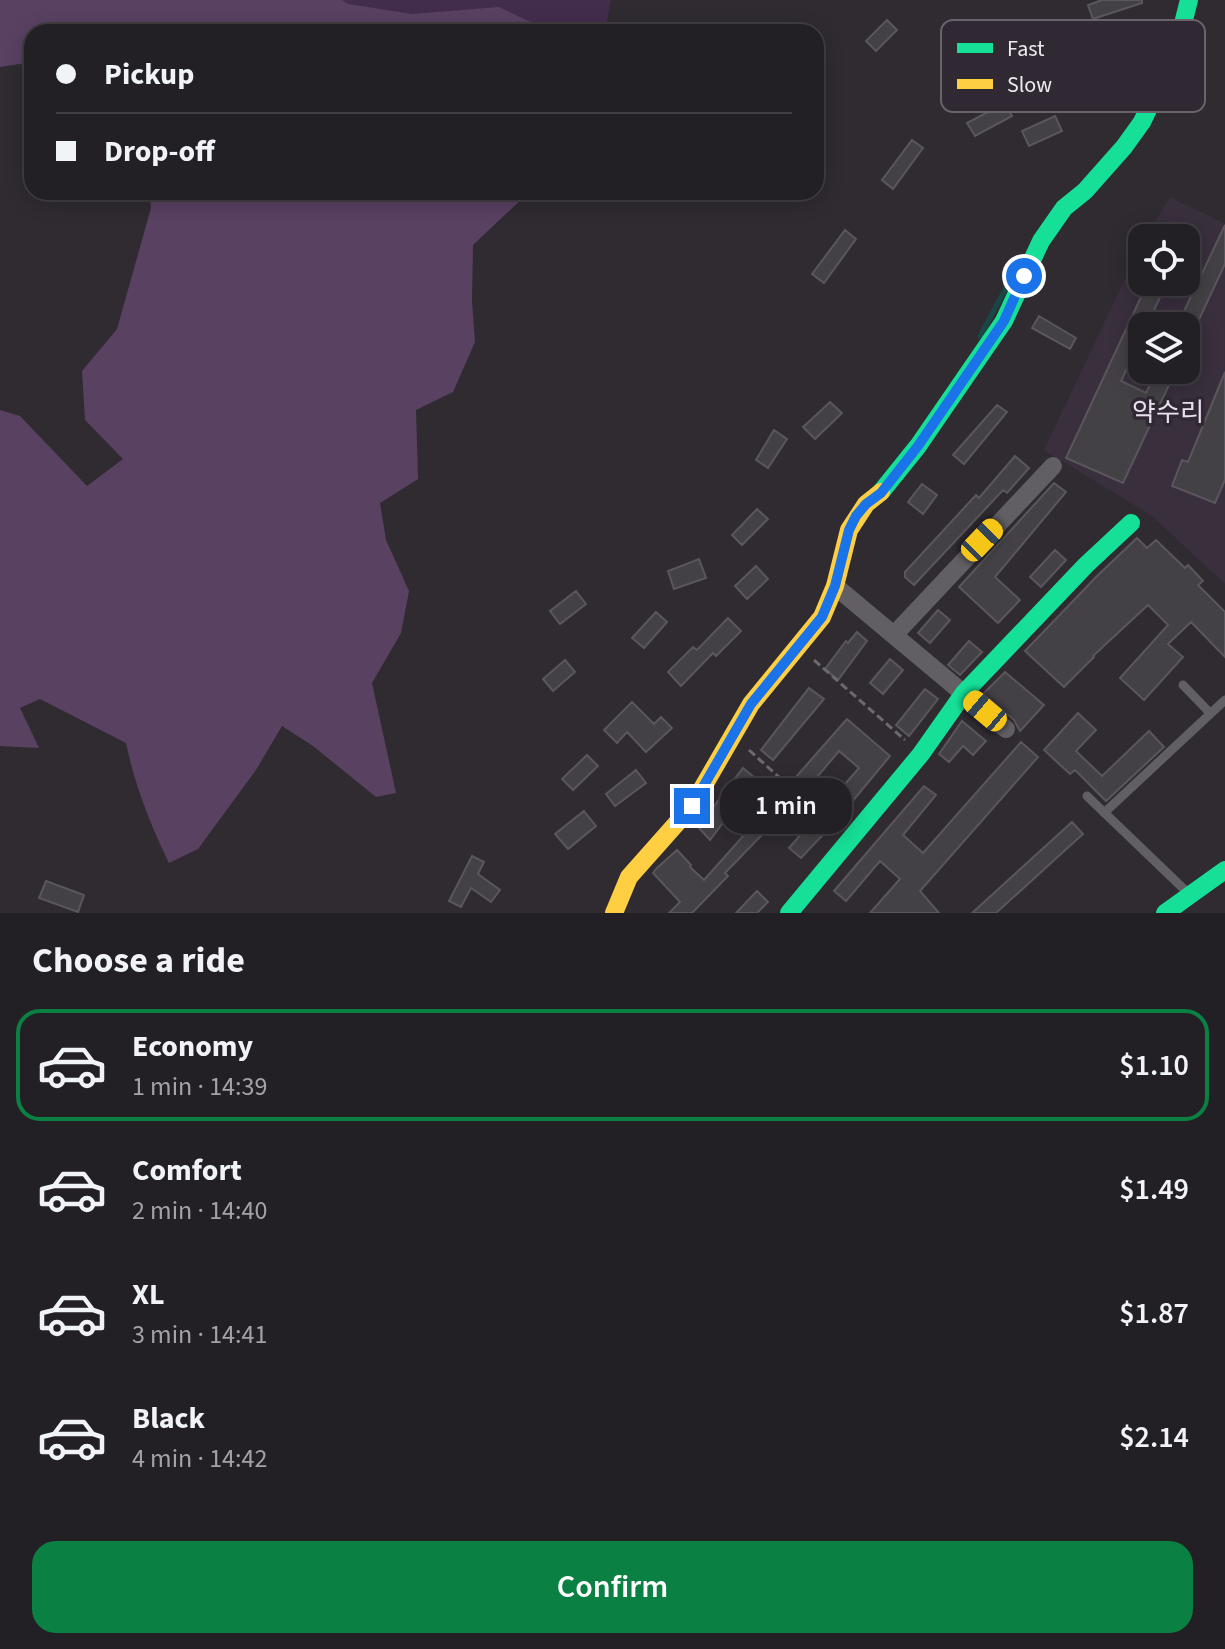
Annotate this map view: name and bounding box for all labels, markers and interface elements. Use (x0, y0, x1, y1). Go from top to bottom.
legend (941, 20, 1205, 112)
text: Fast (1007, 33, 1045, 65)
text: Pickup (104, 53, 194, 96)
text: Slow (1007, 69, 1052, 101)
text: Drop-off (104, 130, 215, 173)
map controls (1128, 224, 1200, 384)
button: locate (1128, 224, 1200, 296)
route start (1006, 258, 1042, 294)
button: layers (1128, 312, 1200, 384)
district label: 약수리 (1132, 394, 1204, 431)
car (957, 514, 1007, 566)
car (959, 686, 1011, 736)
callout: 1 min (720, 778, 852, 834)
text: 1 min (755, 787, 817, 824)
route end (674, 788, 710, 824)
text: Choose a ride (32, 935, 245, 986)
text: Economy (132, 1025, 253, 1068)
icon: car (36, 1029, 108, 1101)
text: $1.10 (1119, 1044, 1189, 1087)
text: 1 min · 14:39 (132, 1068, 267, 1105)
text: Comfort (132, 1149, 242, 1192)
icon: car (36, 1153, 108, 1225)
text: $1.49 (1119, 1168, 1189, 1211)
text: 2 min · 14:40 (132, 1192, 267, 1229)
text: XL (132, 1273, 165, 1316)
icon: car (36, 1277, 108, 1349)
text: $1.87 (1119, 1292, 1189, 1335)
text: 3 min · 14:41 (132, 1316, 267, 1353)
text: Black (132, 1397, 205, 1440)
icon: car (36, 1401, 108, 1473)
text: $2.14 (1119, 1416, 1189, 1459)
text: 4 min · 14:42 (132, 1440, 267, 1477)
button: Confirm (32, 1541, 1193, 1633)

